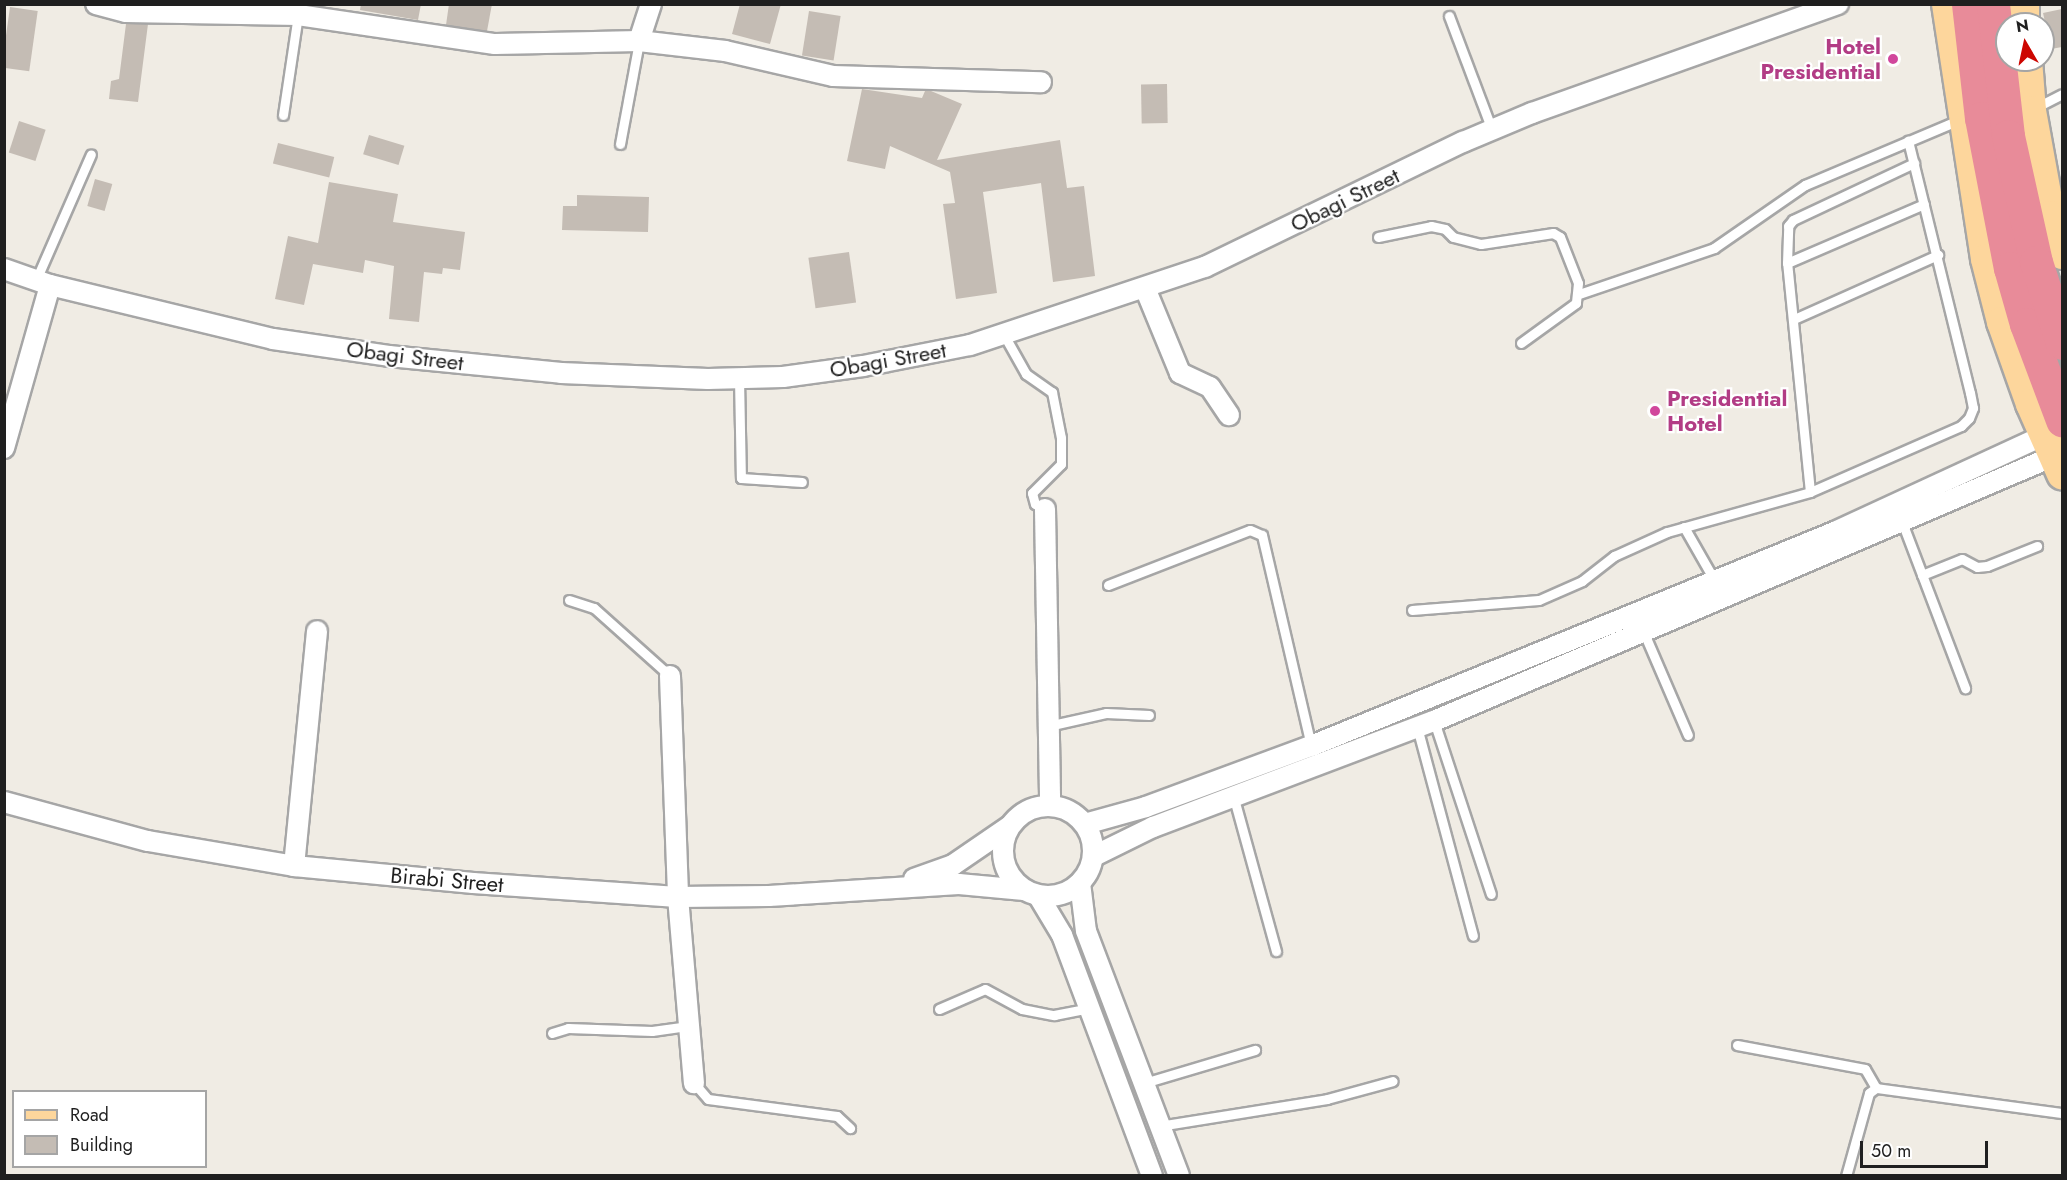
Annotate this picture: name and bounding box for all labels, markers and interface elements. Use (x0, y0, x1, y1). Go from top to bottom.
north arrow (1995, 12, 2055, 72)
text: N (2014, 13, 2030, 38)
place label: Hotel Presidential (1761, 33, 1881, 84)
marker: Hotel Presidential (1886, 52, 1900, 66)
street label: Obagi Street (1286, 162, 1404, 238)
street label: Obagi Street (345, 336, 465, 376)
street label: Obagi Street (828, 337, 948, 383)
place label: Presidential Hotel (1667, 385, 1787, 436)
marker: Presidential Hotel (1648, 404, 1662, 418)
street label: Birabi Street (389, 862, 505, 898)
legend (12, 1090, 207, 1168)
text: Road (70, 1102, 109, 1128)
scale bar (1863, 1129, 1990, 1167)
text: Building (70, 1132, 133, 1158)
text: 50 m (1871, 1138, 1911, 1164)

